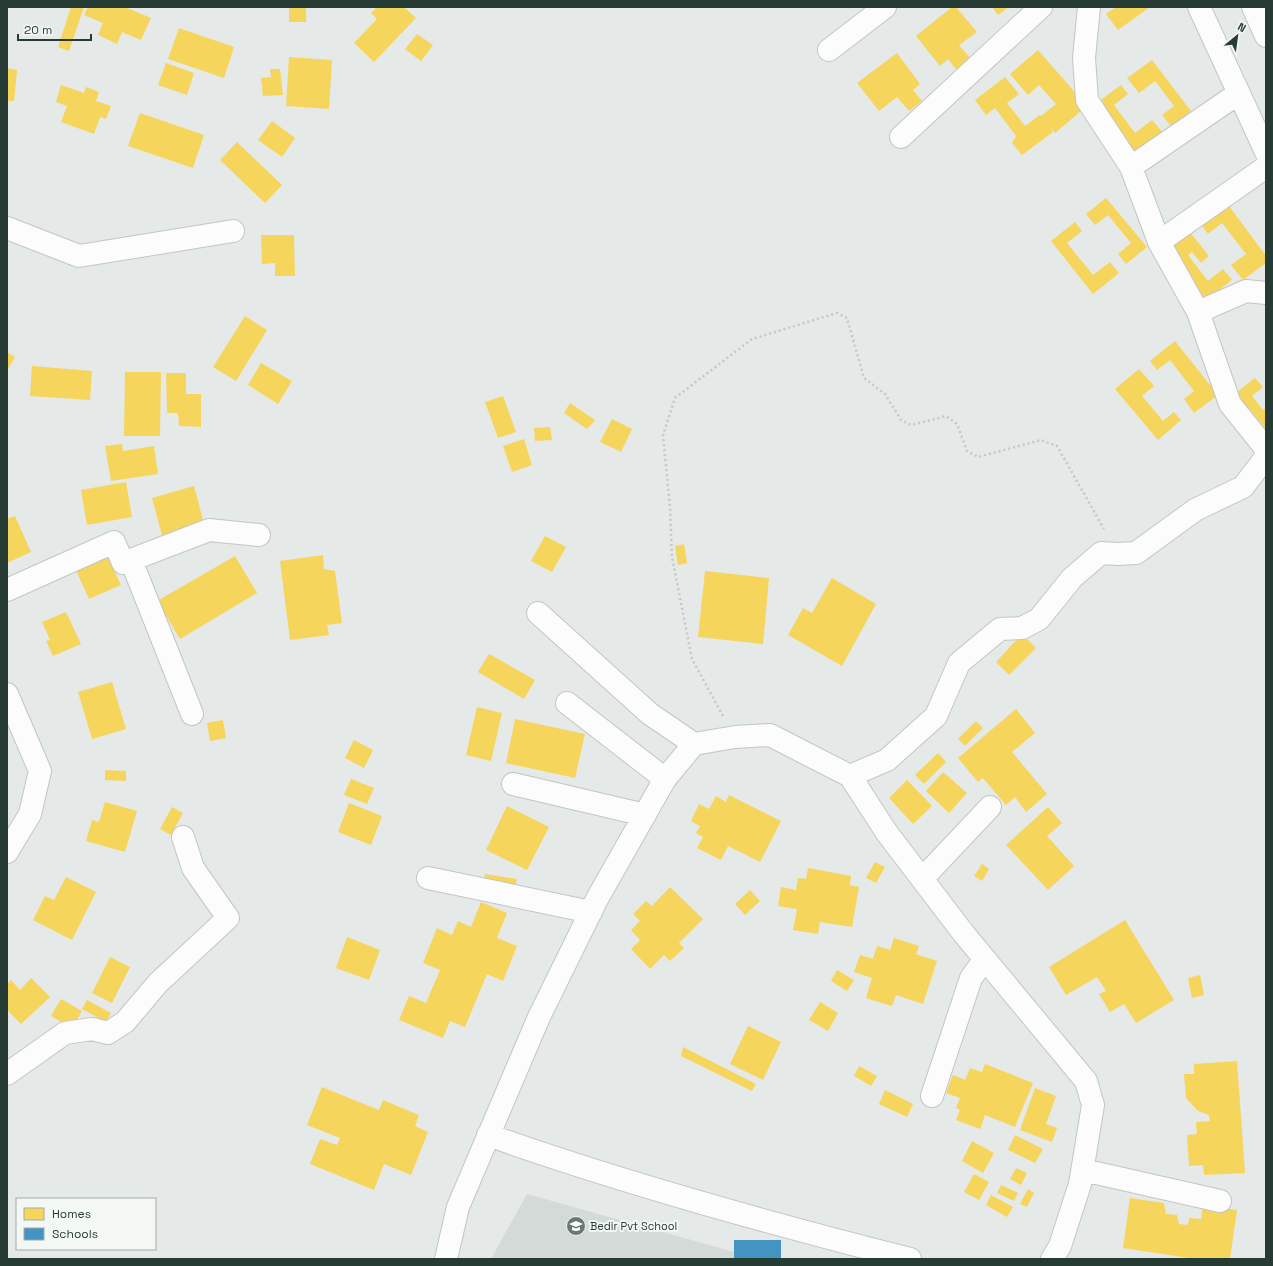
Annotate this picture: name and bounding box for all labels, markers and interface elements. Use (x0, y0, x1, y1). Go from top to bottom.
scale bar (18, 16, 91, 42)
north arrow (1217, 16, 1257, 56)
text: N (1235, 19, 1248, 35)
text: 20 m (24, 22, 52, 38)
legend (16, 1198, 156, 1250)
text: Homes (52, 1206, 91, 1222)
school or university icon: Bedir Pvt School (565, 1215, 587, 1237)
place label: Bedir Pvt School (590, 1219, 677, 1233)
text: Schools (52, 1226, 98, 1242)

